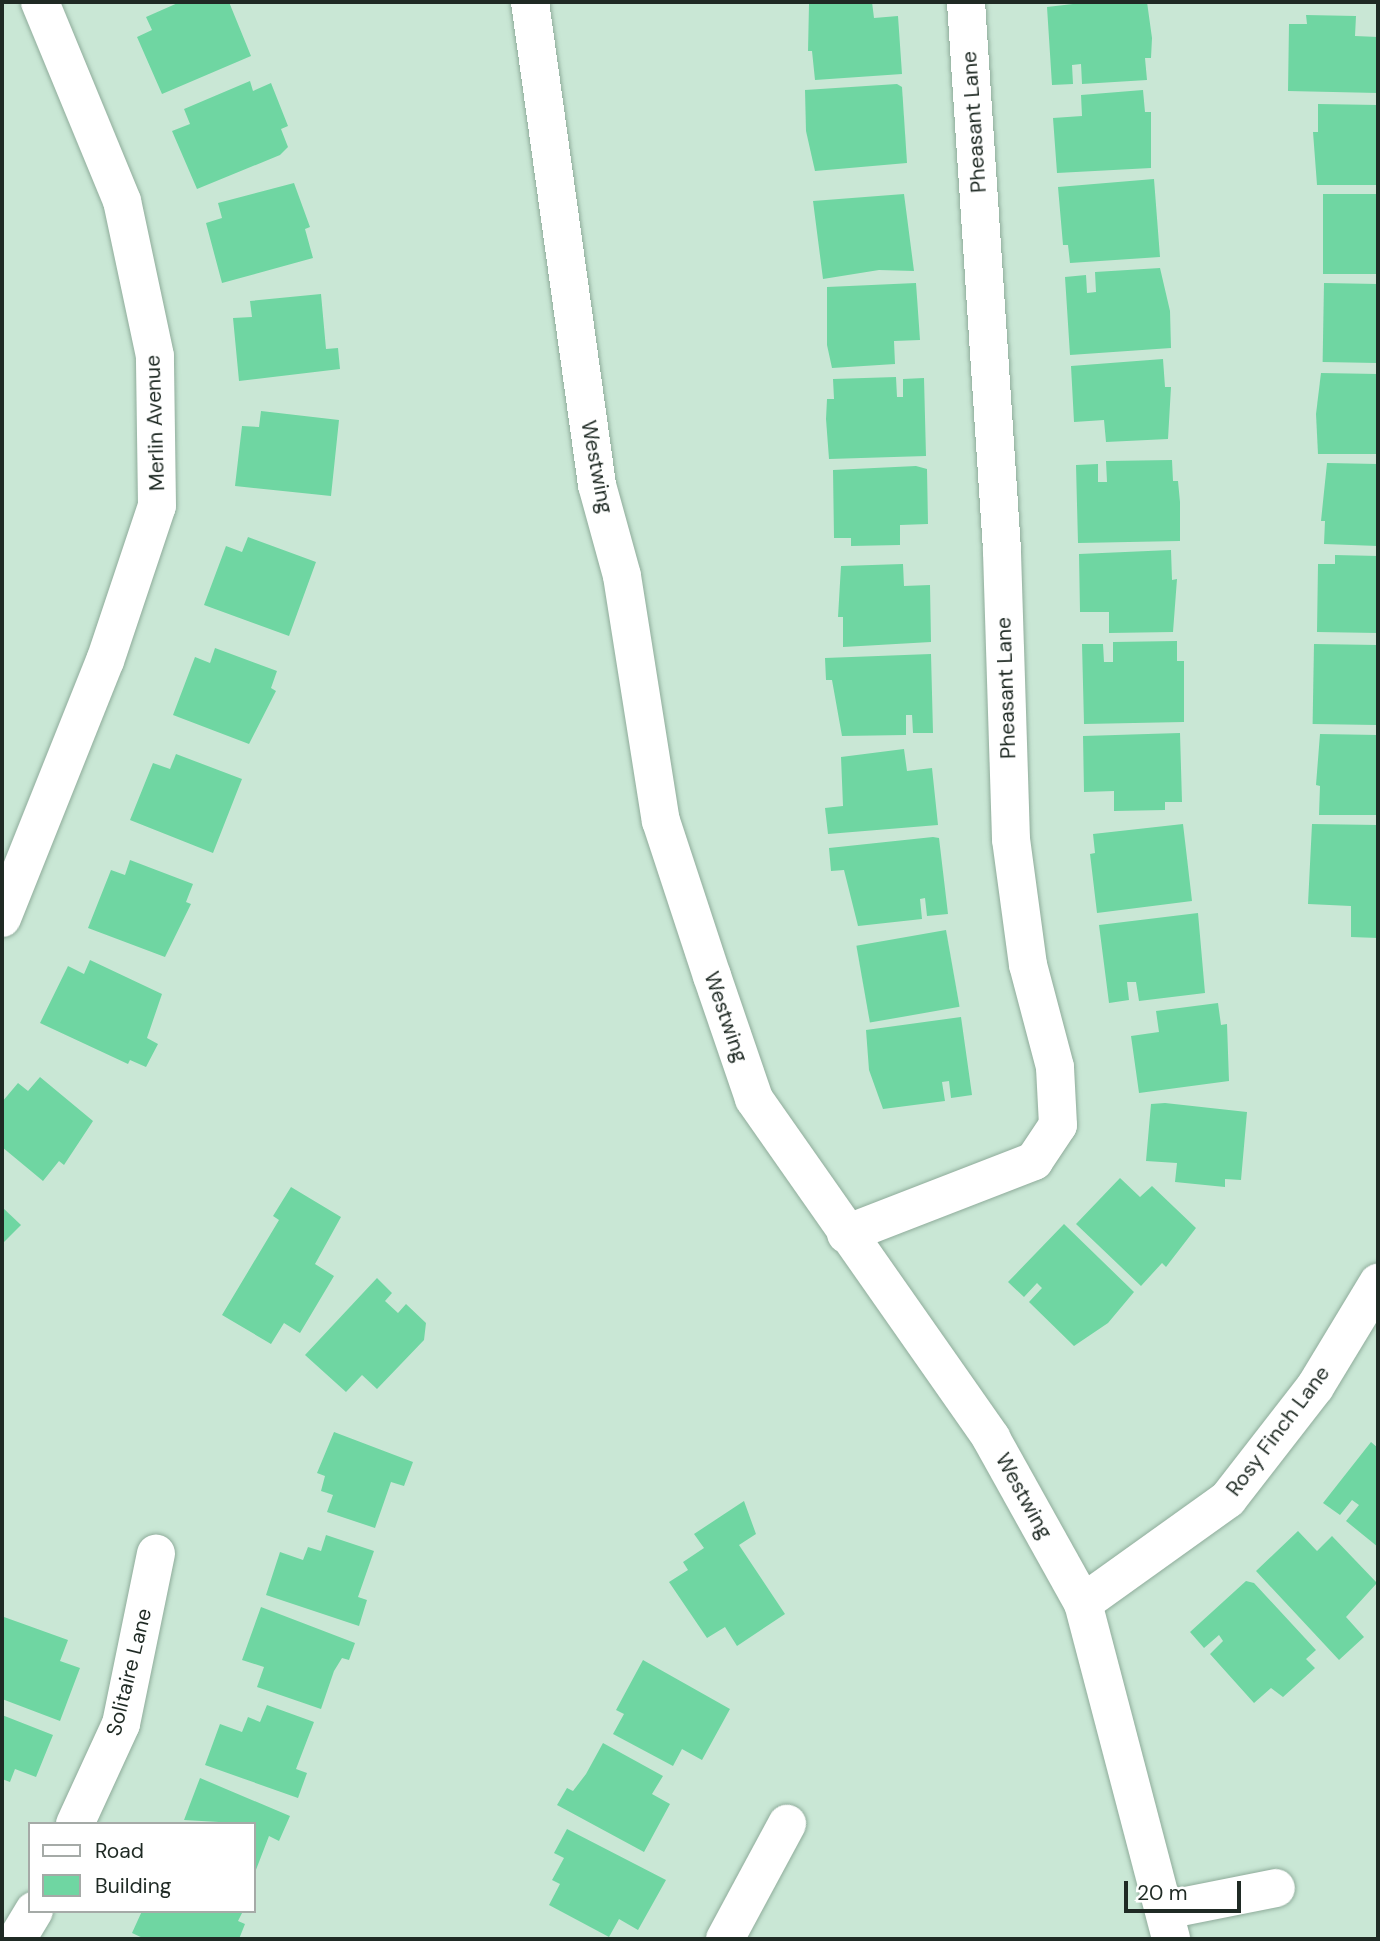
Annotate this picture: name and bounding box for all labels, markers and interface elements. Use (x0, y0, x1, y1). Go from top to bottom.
street label: Pheasant Lane (956, 50, 992, 194)
street label: Merlin Avenue (140, 355, 170, 491)
street label: Westwing (576, 418, 618, 516)
street label: Pheasant Lane (991, 617, 1021, 759)
street label: Westwing (699, 968, 753, 1066)
street label: Rosy Finch Lane (1221, 1361, 1335, 1501)
street label: Westwing (990, 1449, 1058, 1543)
street label: Solitaire Lane (101, 1606, 157, 1738)
legend (28, 1822, 256, 1913)
text: Road (95, 1837, 144, 1865)
scale bar (1128, 1868, 1245, 1912)
text: Building (95, 1872, 171, 1900)
text: 20 m (1137, 1879, 1188, 1907)

